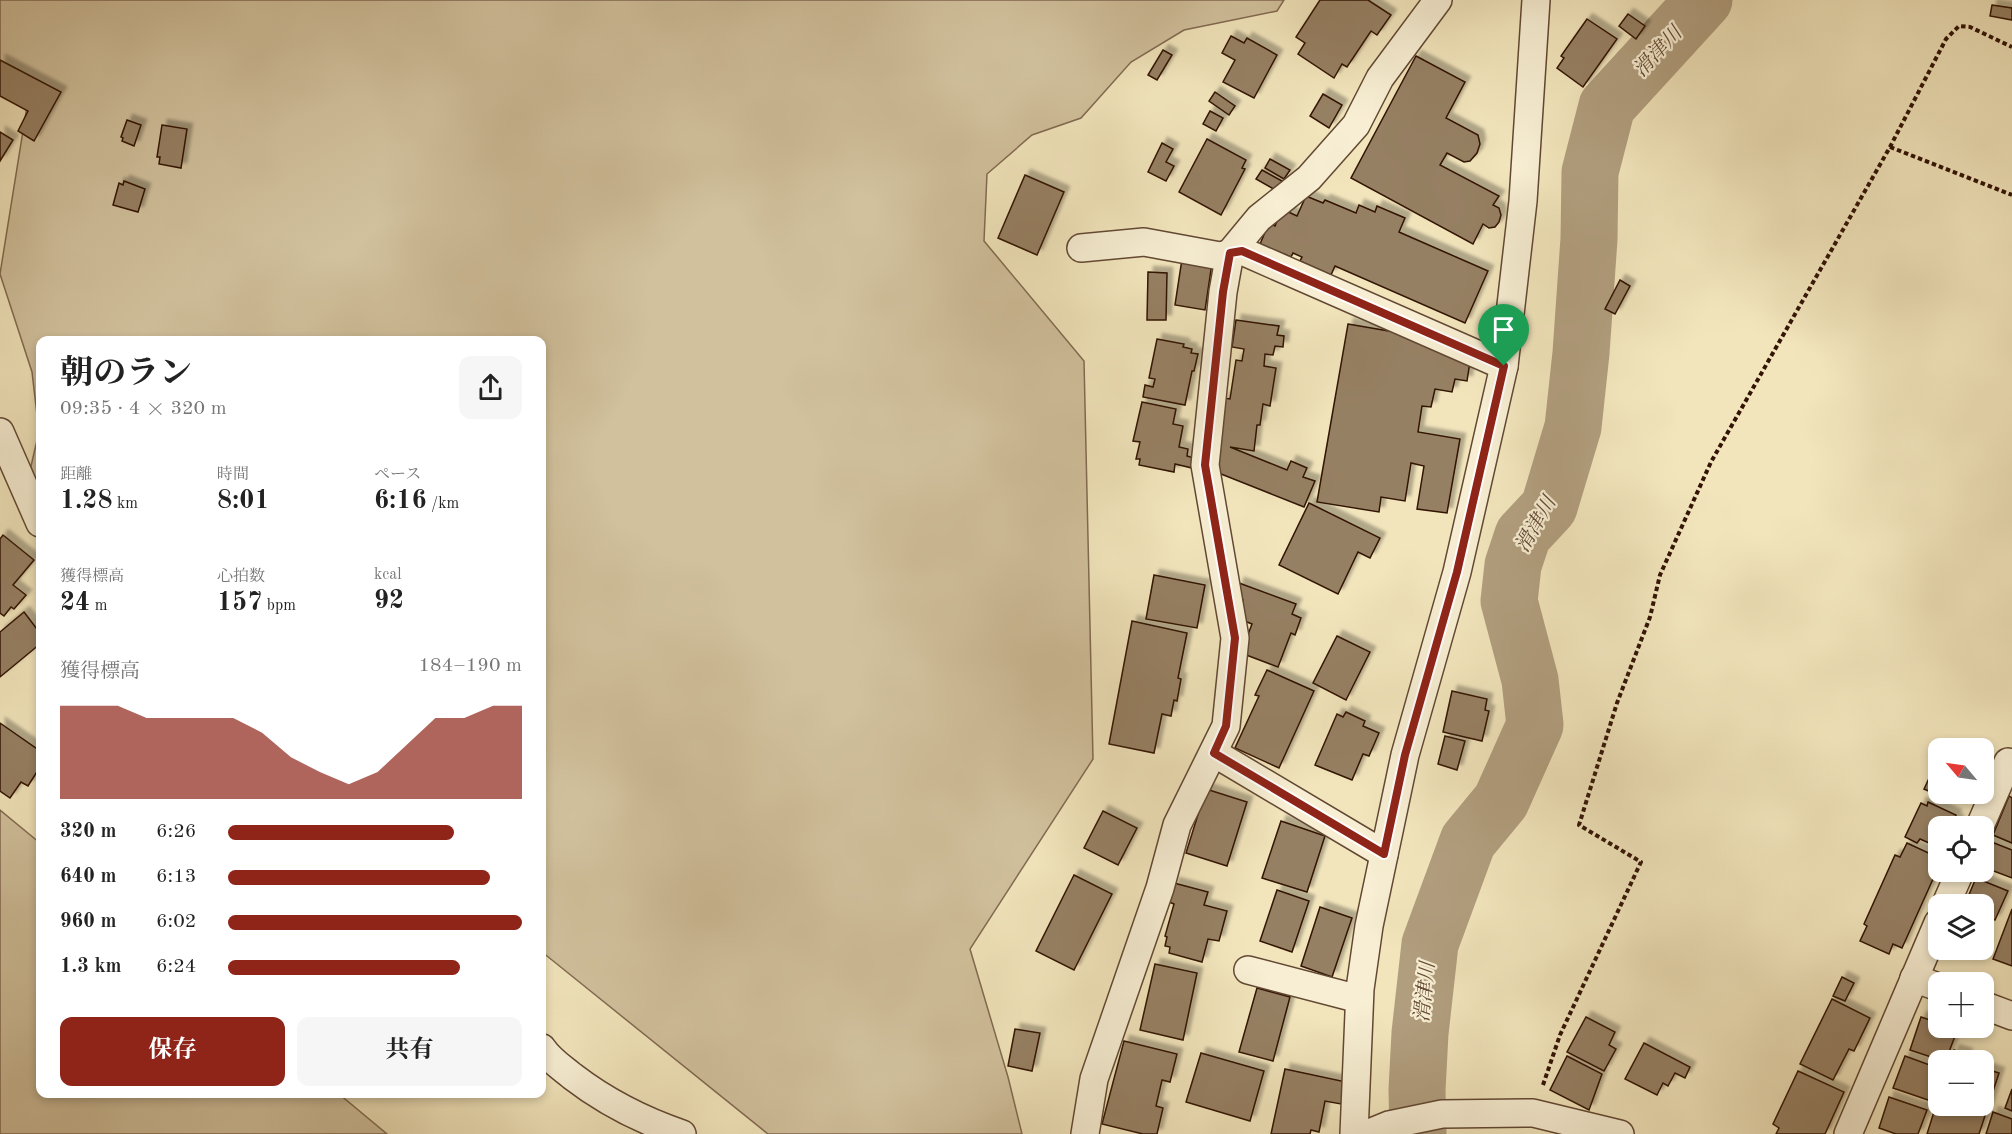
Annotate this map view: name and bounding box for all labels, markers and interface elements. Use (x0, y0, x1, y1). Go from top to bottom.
water label: 滑津川 (1629, 21, 1688, 81)
pin (1478, 304, 1529, 366)
icon: arrive (1487, 313, 1520, 346)
button: share (459, 356, 522, 419)
text: 朝のラン (60, 358, 192, 391)
text: 09:35 · 4 × 320 m (60, 399, 227, 419)
text: 距離 (60, 467, 92, 483)
text: 時間 (217, 467, 249, 483)
text: ペース (374, 467, 421, 483)
text: 1.28 (60, 488, 113, 514)
text: 8:01 (217, 488, 270, 514)
text: 6:16 (374, 488, 427, 514)
water label: 滑津川 (1511, 491, 1561, 556)
text: km (113, 496, 138, 512)
text: /km (427, 496, 459, 512)
text: kcal (374, 567, 402, 583)
text: 獲得標高 (60, 569, 124, 585)
text: 心拍数 (217, 569, 265, 585)
text: 92 (374, 588, 404, 614)
text: 24 (60, 590, 90, 616)
text: 157 (217, 590, 262, 616)
text: m (90, 598, 107, 614)
text: bpm (262, 598, 296, 614)
text: 184–190 m (419, 656, 522, 676)
text: 獲得標高 (60, 662, 140, 682)
north arrow (1928, 738, 1994, 804)
map controls (1928, 738, 1994, 1116)
button: locate (1928, 816, 1994, 882)
text: 320 m (60, 822, 116, 842)
text: 6:26 (156, 822, 196, 842)
text: 640 m (60, 867, 116, 887)
text: 6:13 (156, 867, 196, 887)
button: layers (1928, 894, 1994, 960)
text: 960 m (60, 912, 116, 932)
text: 6:02 (156, 912, 196, 932)
text: 1.3 km (60, 957, 122, 977)
text: 6:24 (156, 957, 196, 977)
water label: 滑津川 (1411, 959, 1439, 1023)
button: + (1928, 972, 1994, 1038)
button: 保存 (60, 1017, 285, 1086)
button: 共有 (297, 1017, 522, 1086)
button: − (1928, 1050, 1994, 1116)

